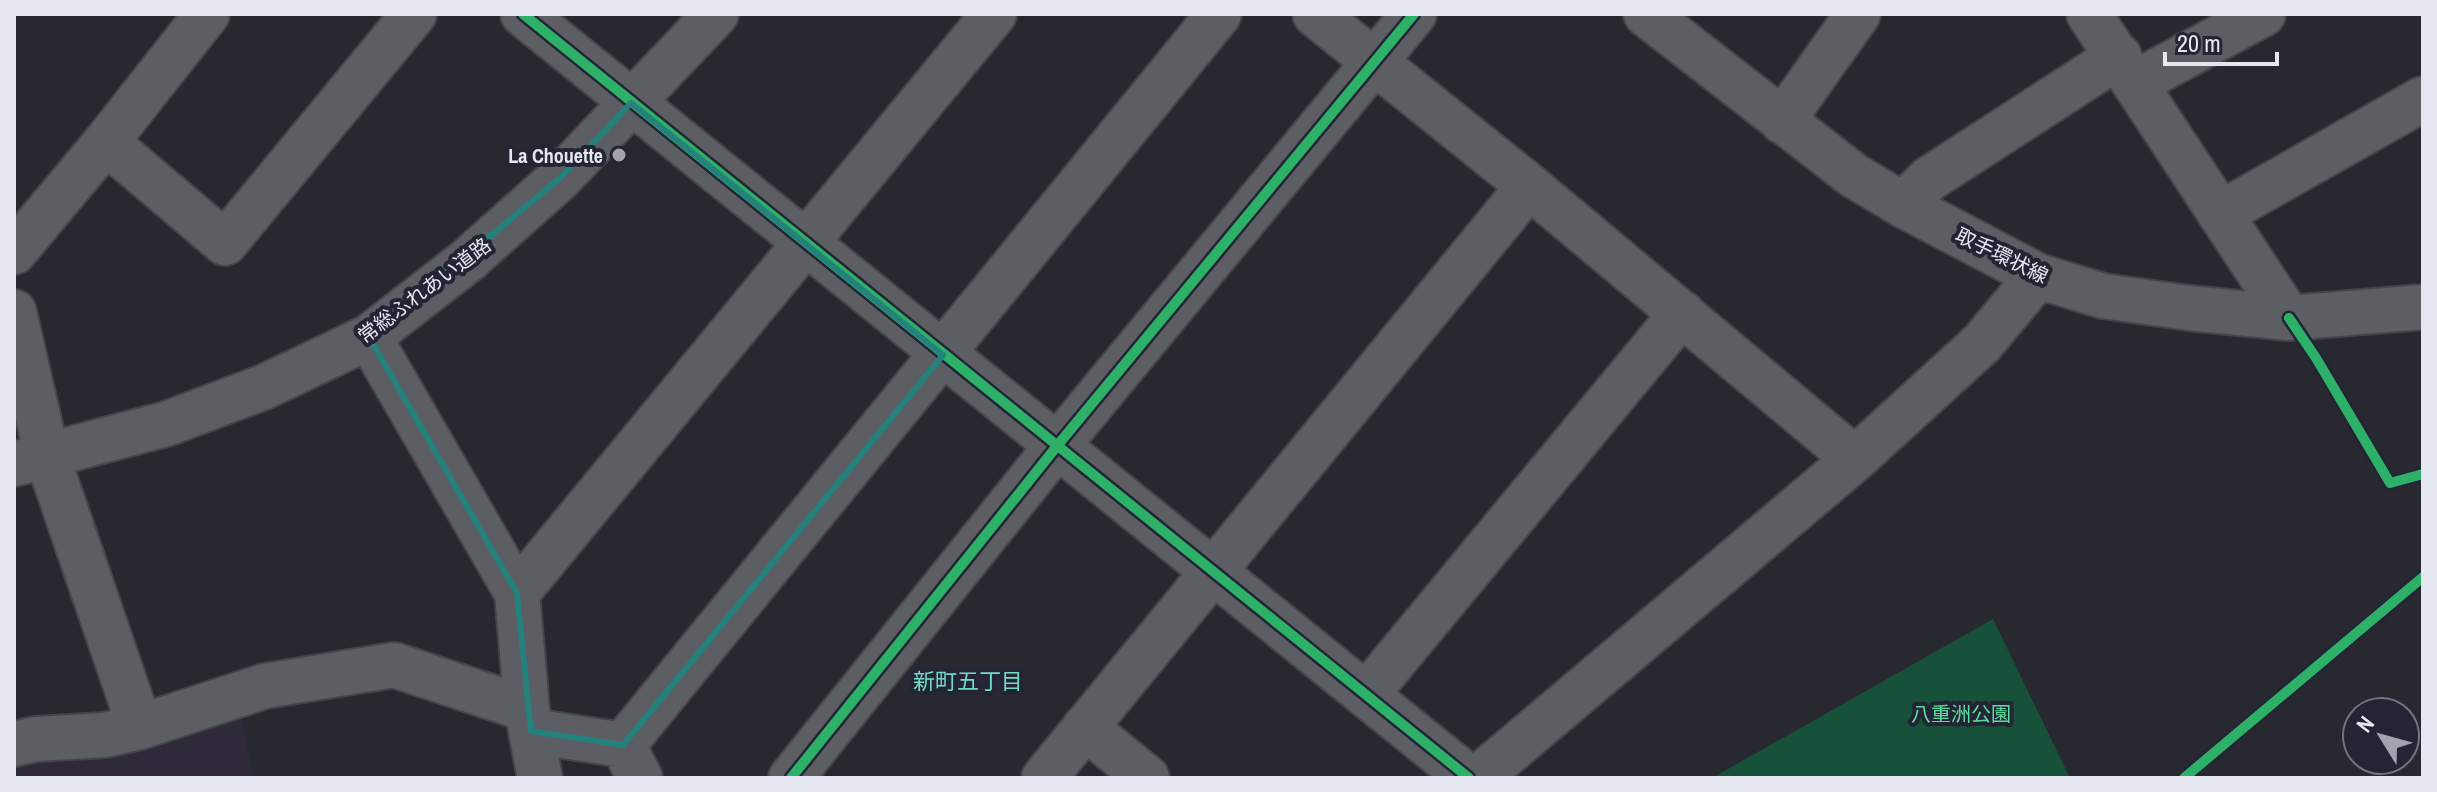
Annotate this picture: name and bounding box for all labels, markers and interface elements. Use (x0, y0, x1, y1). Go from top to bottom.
scale bar (2165, 16, 2277, 66)
text: 20 m (2177, 27, 2221, 59)
place label: La Chouette (508, 142, 603, 169)
marker: La Chouette (610, 146, 628, 164)
street label: 取手環状線 (1951, 221, 2053, 289)
street label: 常総ふれあい道路 (352, 231, 496, 349)
district label: 新町五丁目 (913, 666, 1023, 696)
north arrow (2341, 696, 2421, 776)
park label: 八重洲公園 (1911, 700, 2011, 727)
text: N (2349, 710, 2381, 738)

